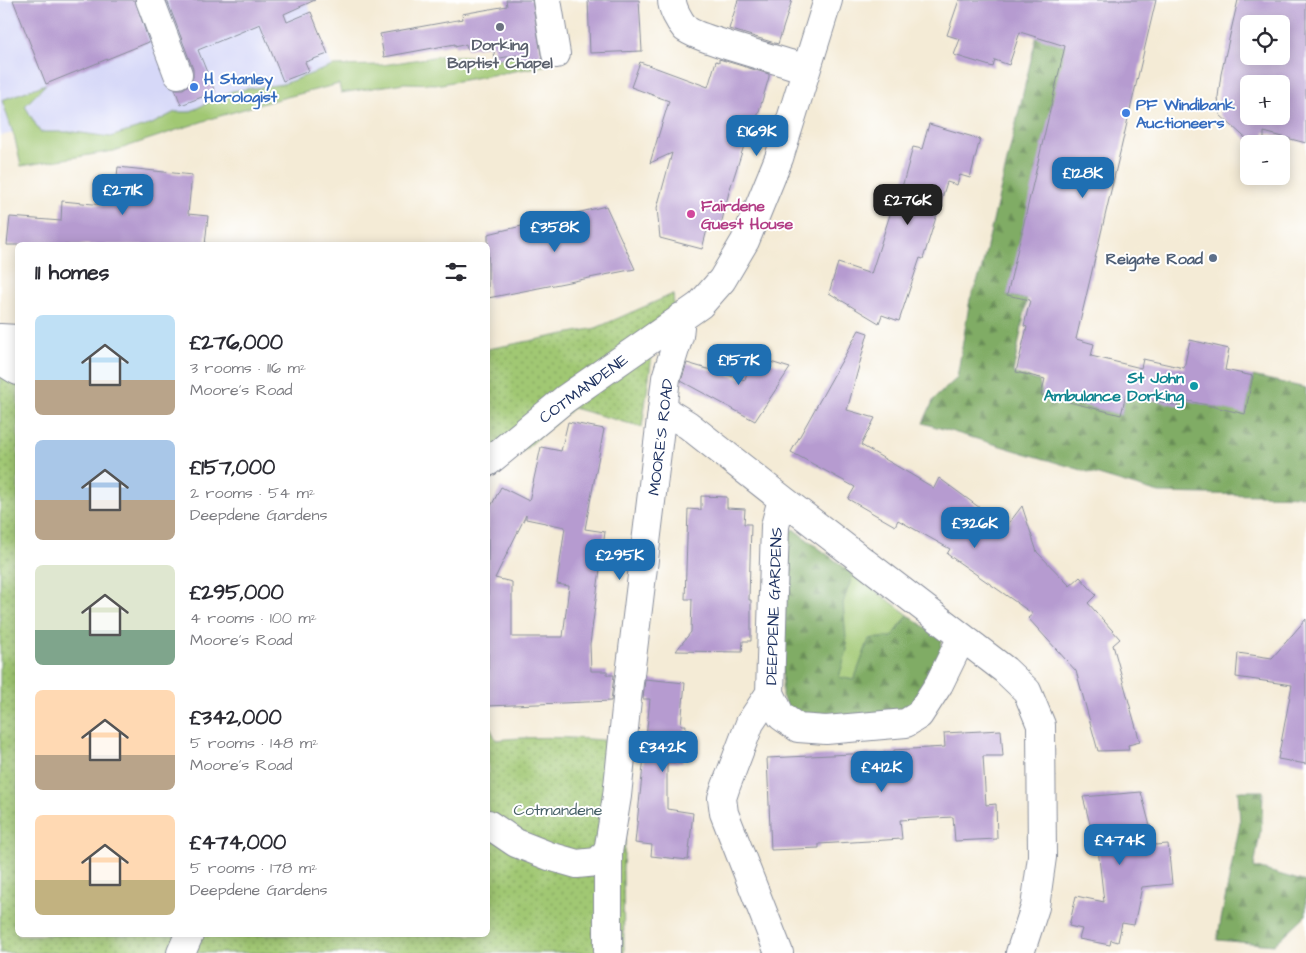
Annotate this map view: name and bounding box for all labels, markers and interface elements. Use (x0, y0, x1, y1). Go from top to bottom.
map controls (1240, 15, 1290, 185)
button: locate (1240, 15, 1290, 65)
marker: Dorking Baptist Chapel (494, 21, 506, 33)
place label: Dorking Baptist Chapel (447, 34, 553, 74)
place label: H Stanley Horologist (204, 68, 278, 110)
button: + (1240, 75, 1290, 125)
marker: H Stanley Horologist (188, 81, 200, 93)
place label: PF Windibank Auctioneers (1136, 94, 1235, 134)
marker: PF Windibank Auctioneers (1120, 107, 1132, 119)
pin: £169K (722, 114, 792, 157)
text: £169K (737, 120, 777, 142)
button: − (1240, 135, 1290, 185)
pin: £128K (1048, 156, 1118, 199)
text: £128K (1063, 162, 1103, 184)
pin: £271K (88, 174, 158, 216)
text: £271K (103, 179, 143, 201)
pin: £276K (873, 184, 943, 226)
text: £276K (884, 189, 932, 211)
place label: Fairdene Guest House (701, 195, 794, 235)
marker: Fairdene Guest House (685, 208, 697, 220)
pin: £358K (520, 210, 590, 253)
text: £358K (531, 216, 579, 238)
place label: Reigate Road (1106, 248, 1204, 272)
marker: Reigate Road (1207, 252, 1219, 264)
text: 11 homes (35, 258, 109, 287)
icon: filters (442, 258, 470, 286)
text: £276,000 (190, 328, 283, 357)
icon: home (75, 335, 135, 395)
pin: £157K (704, 344, 774, 386)
street label: COTMANDENE (535, 349, 633, 429)
text: £157K (718, 349, 760, 371)
text: 3 rooms · 116 m² (190, 357, 306, 379)
place label: St John Ambulance Dorking (1044, 367, 1185, 409)
street label: MOORE'S ROAD (643, 377, 679, 497)
text: Moore's Road (190, 379, 293, 401)
marker: St John Ambulance Dorking (1188, 380, 1200, 392)
text: £157,000 (190, 453, 275, 482)
icon: home (75, 460, 135, 520)
text: 2 rooms · 54 m² (190, 482, 315, 504)
text: Deepdene Gardens (190, 504, 327, 526)
pin: £326K (940, 506, 1010, 549)
text: £326K (952, 512, 998, 534)
street label: DEEPDENE GARDENS (760, 527, 788, 685)
pin: £295K (585, 538, 655, 581)
text: £295K (596, 544, 644, 566)
text: £295,000 (190, 578, 284, 607)
icon: home (75, 585, 135, 645)
text: 4 rooms · 100 m² (190, 607, 317, 629)
text: Moore's Road (190, 629, 293, 651)
text: £342,000 (190, 703, 282, 732)
icon: home (75, 710, 135, 770)
pin: £342K (628, 730, 698, 773)
text: 5 rooms · 148 m² (190, 732, 318, 754)
text: £342K (640, 736, 686, 758)
pin: £412K (847, 750, 917, 793)
text: Moore's Road (190, 754, 293, 776)
text: £412K (862, 756, 902, 778)
park label: Cotmandene (514, 799, 603, 821)
pin: £474K (1085, 824, 1155, 866)
text: £474,000 (190, 828, 286, 857)
text: £474K (1095, 829, 1145, 851)
icon: home (75, 835, 135, 895)
text: 5 rooms · 178 m² (190, 857, 317, 879)
text: Deepdene Gardens (190, 879, 327, 901)

